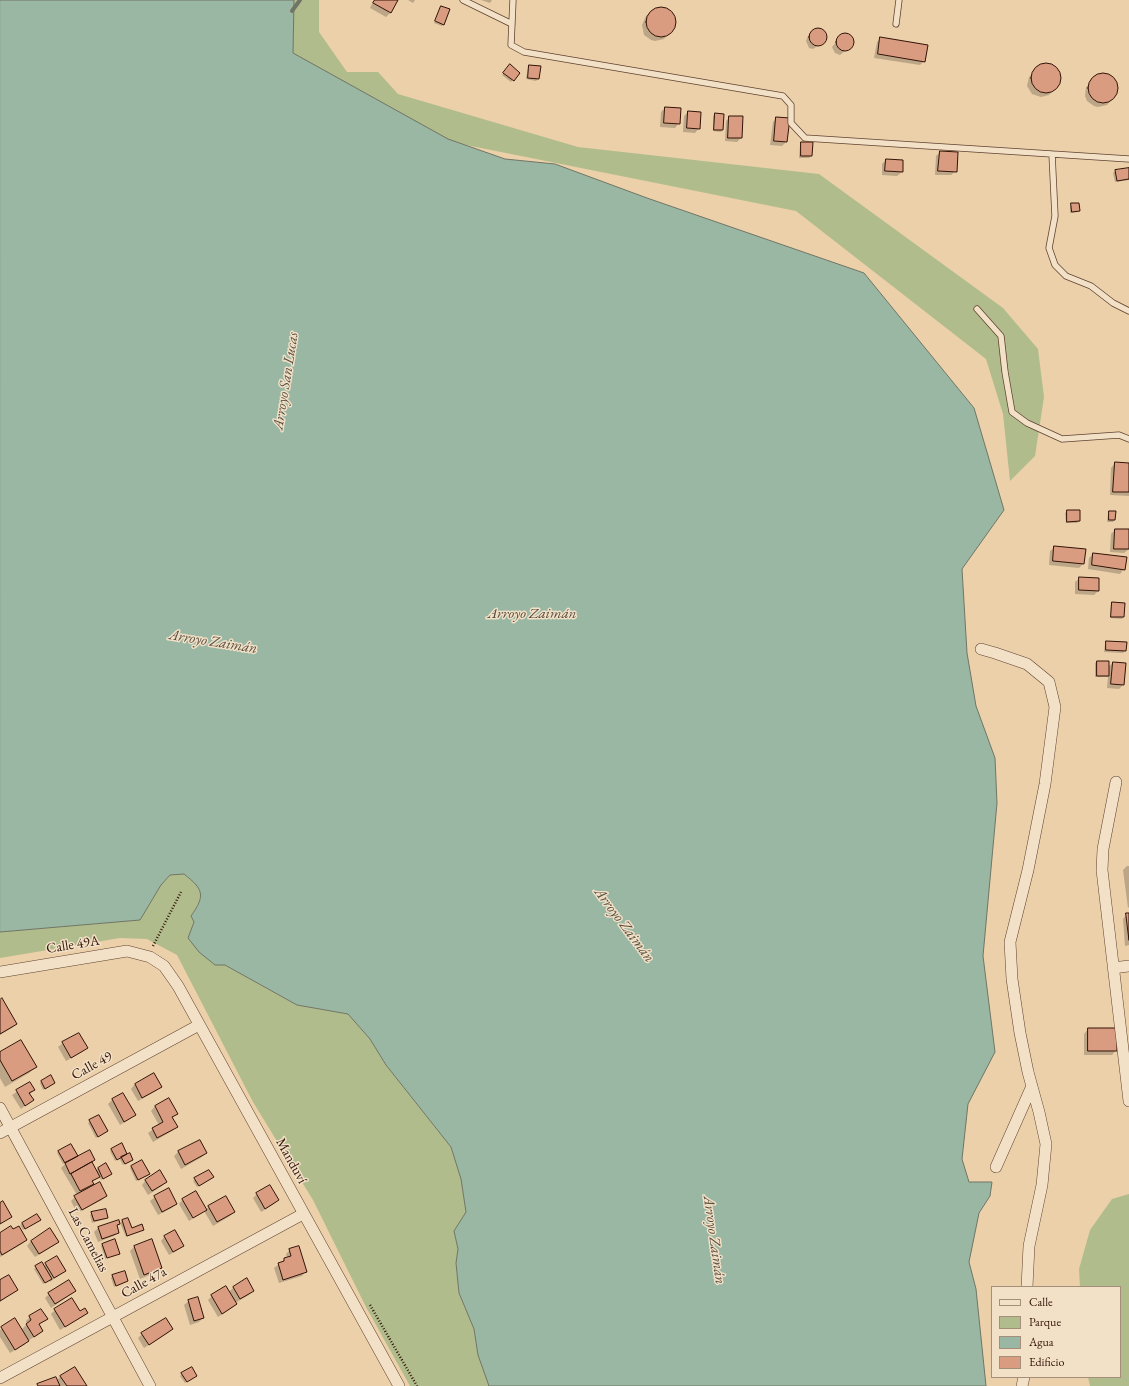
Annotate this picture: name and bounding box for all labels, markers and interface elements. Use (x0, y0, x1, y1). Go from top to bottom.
water label: Arroyo San Lucas (269, 331, 303, 431)
water label: Arroyo Zaimán (488, 605, 576, 623)
water label: Arroyo Zaimán (168, 626, 258, 658)
water label: Arroyo Zaimán (590, 884, 658, 966)
street label: Calle 49A (45, 933, 101, 957)
street label: Calle 49 (69, 1048, 115, 1084)
street label: Manduví (272, 1135, 310, 1187)
water label: Arroyo Zaimán (699, 1195, 729, 1285)
street label: Las Camelias (64, 1205, 112, 1275)
street label: Calle 47a (118, 1264, 170, 1302)
legend (991, 1286, 1121, 1378)
text: Calle (1029, 1294, 1053, 1310)
text: Parque (1029, 1314, 1061, 1330)
text: Agua (1029, 1334, 1054, 1350)
text: Edificio (1029, 1354, 1064, 1370)

